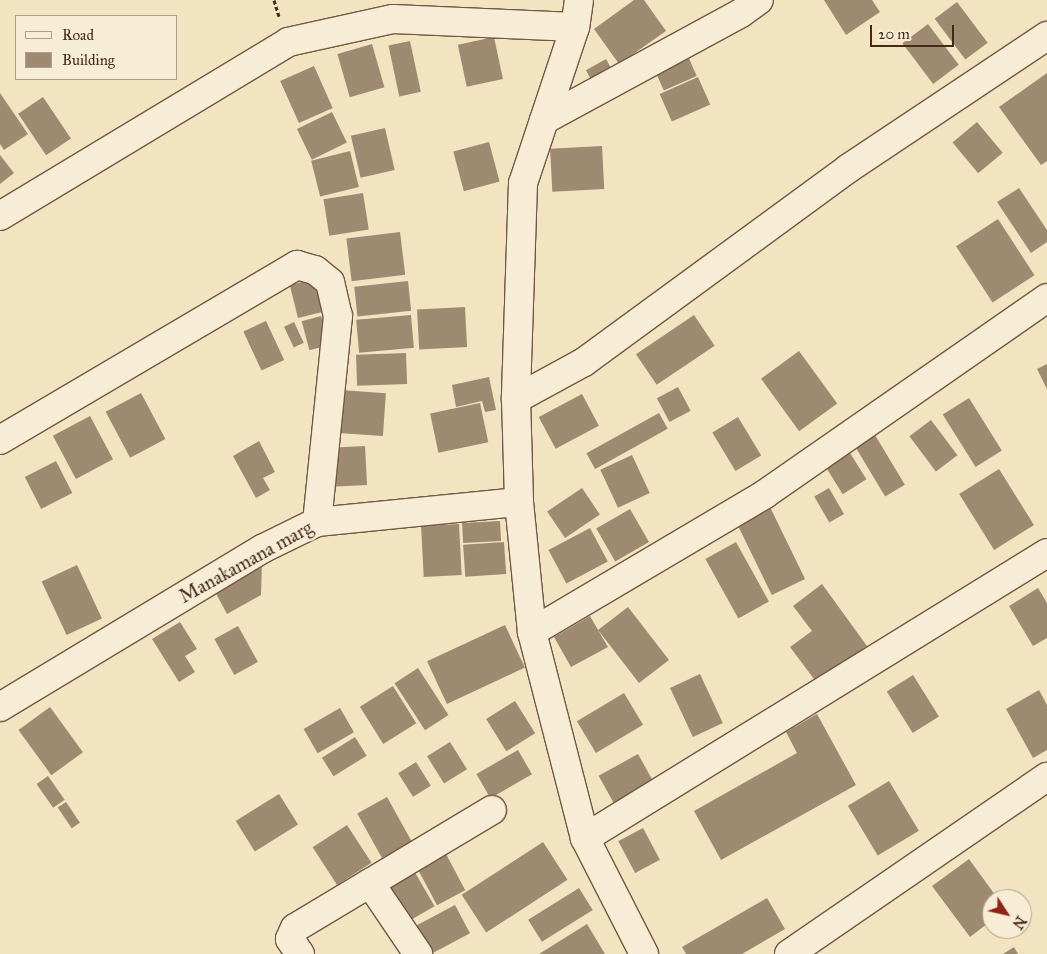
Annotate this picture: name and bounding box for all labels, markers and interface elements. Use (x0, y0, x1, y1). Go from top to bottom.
legend (15, 15, 178, 80)
scale bar (872, 15, 956, 47)
text: 20 m (878, 25, 910, 43)
text: Road (62, 26, 94, 44)
text: Building (62, 51, 115, 69)
street label: Manakamana marg (175, 516, 317, 608)
north arrow (982, 889, 1032, 939)
text: N (1009, 913, 1029, 932)

